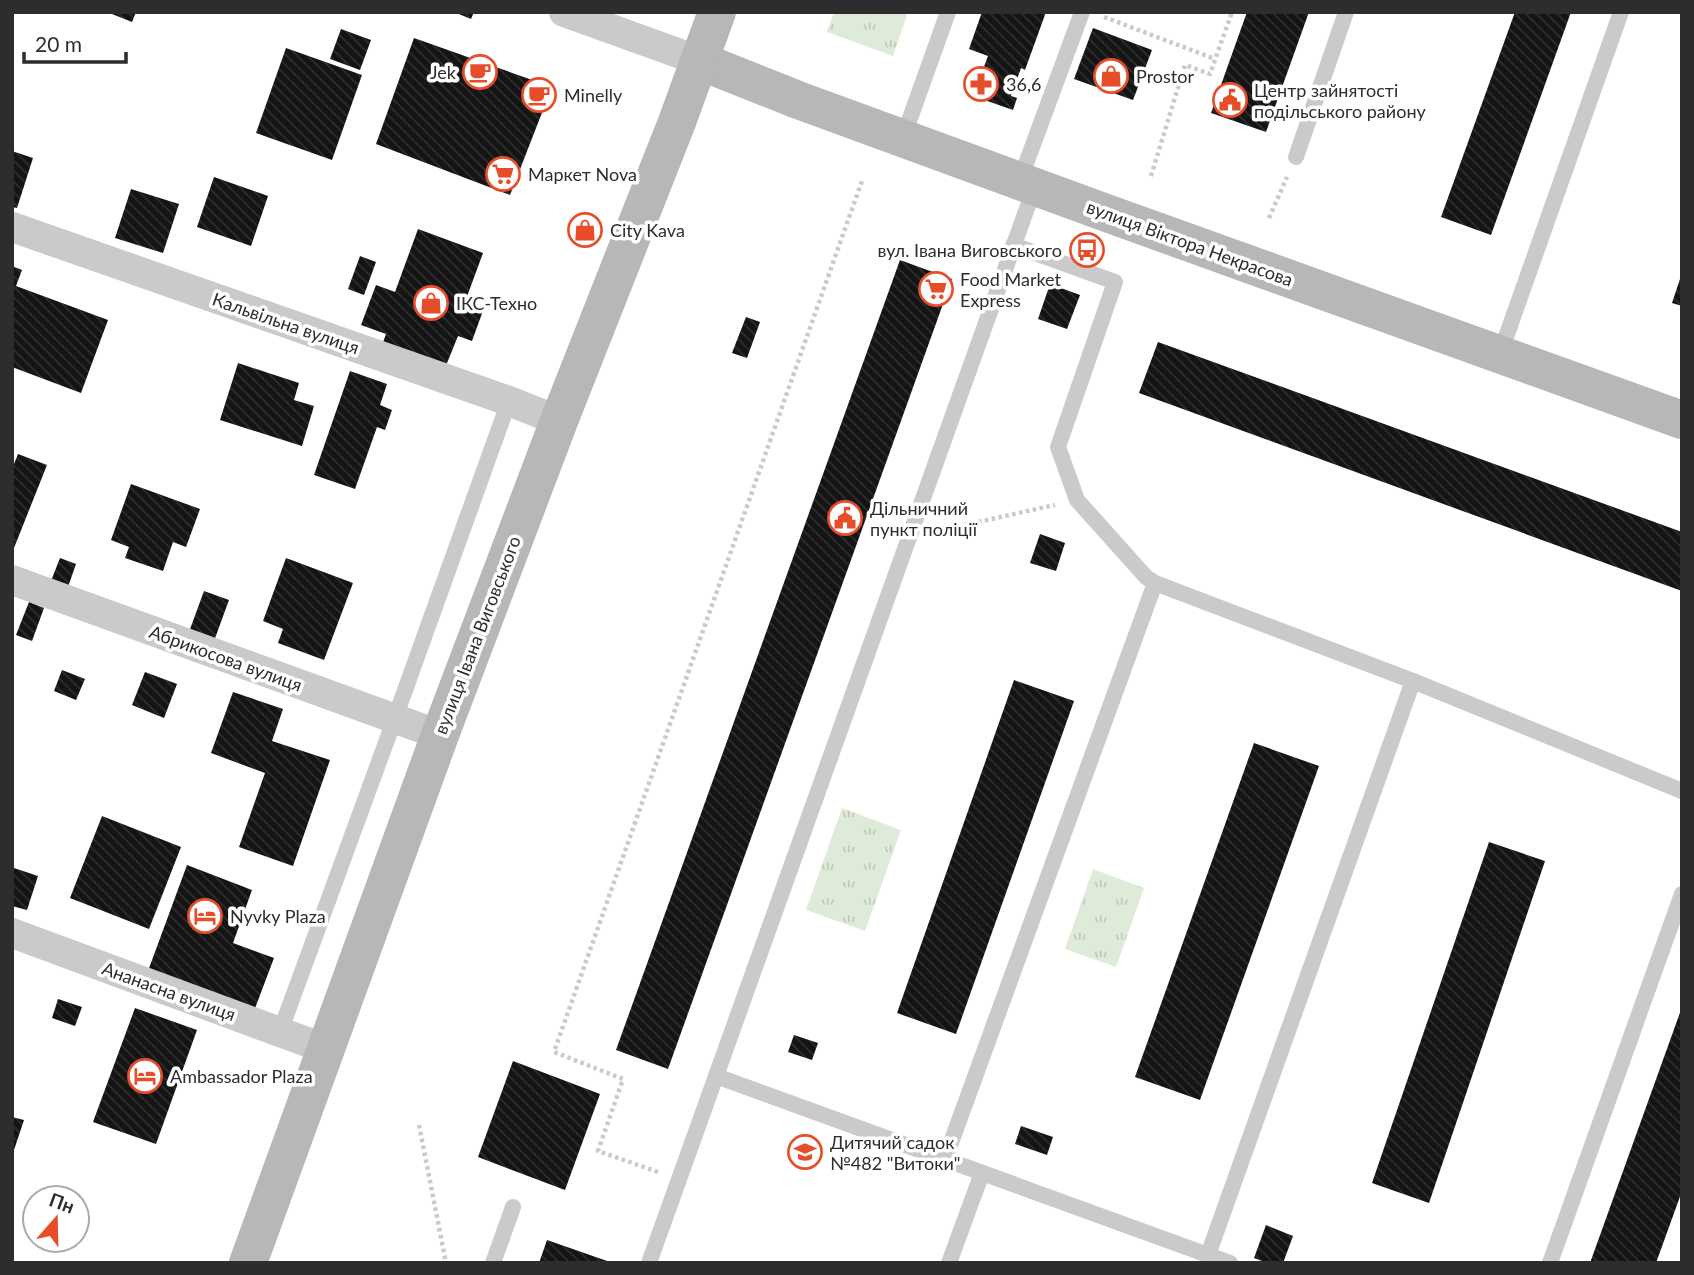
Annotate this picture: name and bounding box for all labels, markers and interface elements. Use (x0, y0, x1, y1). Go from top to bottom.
scale bar (24, 21, 126, 65)
text: 20 m (35, 31, 82, 56)
cafe icon: Jek (461, 53, 499, 91)
shop icon: Prostor (1092, 57, 1130, 95)
place label: Jek (430, 61, 457, 83)
pharmacy icon: 36,6 (962, 65, 1000, 103)
place label: Prostor (1136, 65, 1194, 87)
place label: 36,6 (1006, 73, 1041, 95)
cafe icon: Minelly (520, 76, 558, 114)
place label: Центр зайнятості подільського району (1254, 79, 1427, 122)
public building icon: Центр зайнятості подільського району (1211, 81, 1249, 119)
place label: Minelly (564, 84, 623, 106)
supermarket icon: Маркет Nova (484, 155, 522, 193)
place label: Маркет Nova (528, 163, 637, 185)
street label: вулиця Віктора Некрасова (1084, 195, 1296, 291)
shop icon: City Kava (566, 211, 604, 249)
place label: City Kava (610, 219, 685, 241)
bus stop icon: вул. Івана Виговського (1068, 231, 1106, 269)
place label: вул. Івана Виговського (877, 239, 1062, 261)
place label: Food Market Express (960, 268, 1062, 311)
supermarket icon: Food Market Express (917, 270, 955, 308)
shop icon: ІКС-Техно (412, 284, 450, 322)
street label: Кальвільна вулиця (210, 288, 362, 358)
place label: ІКС-Техно (456, 292, 537, 314)
place label: Дільничний пункт поліції (870, 497, 978, 540)
public building icon: Дільничний пункт поліції (826, 499, 864, 537)
street label: вулиця Івана Виговського (429, 533, 525, 737)
street label: Абрикосова вулиця (147, 620, 305, 696)
hotel icon: Nyvky Plaza (186, 897, 224, 935)
place label: Nyvky Plaza (230, 905, 326, 927)
street label: Ананасна вулиця (99, 957, 239, 1025)
hotel icon: Ambassador Plaza (126, 1057, 164, 1095)
place label: Ambassador Plaza (170, 1065, 313, 1087)
place label: Дитячий садок №482 "Витоки" (830, 1131, 961, 1174)
school or university icon: Дитячий садок №482 "Витоки" (786, 1133, 824, 1171)
north arrow (21, 1184, 91, 1254)
text: Пн (46, 1188, 78, 1218)

